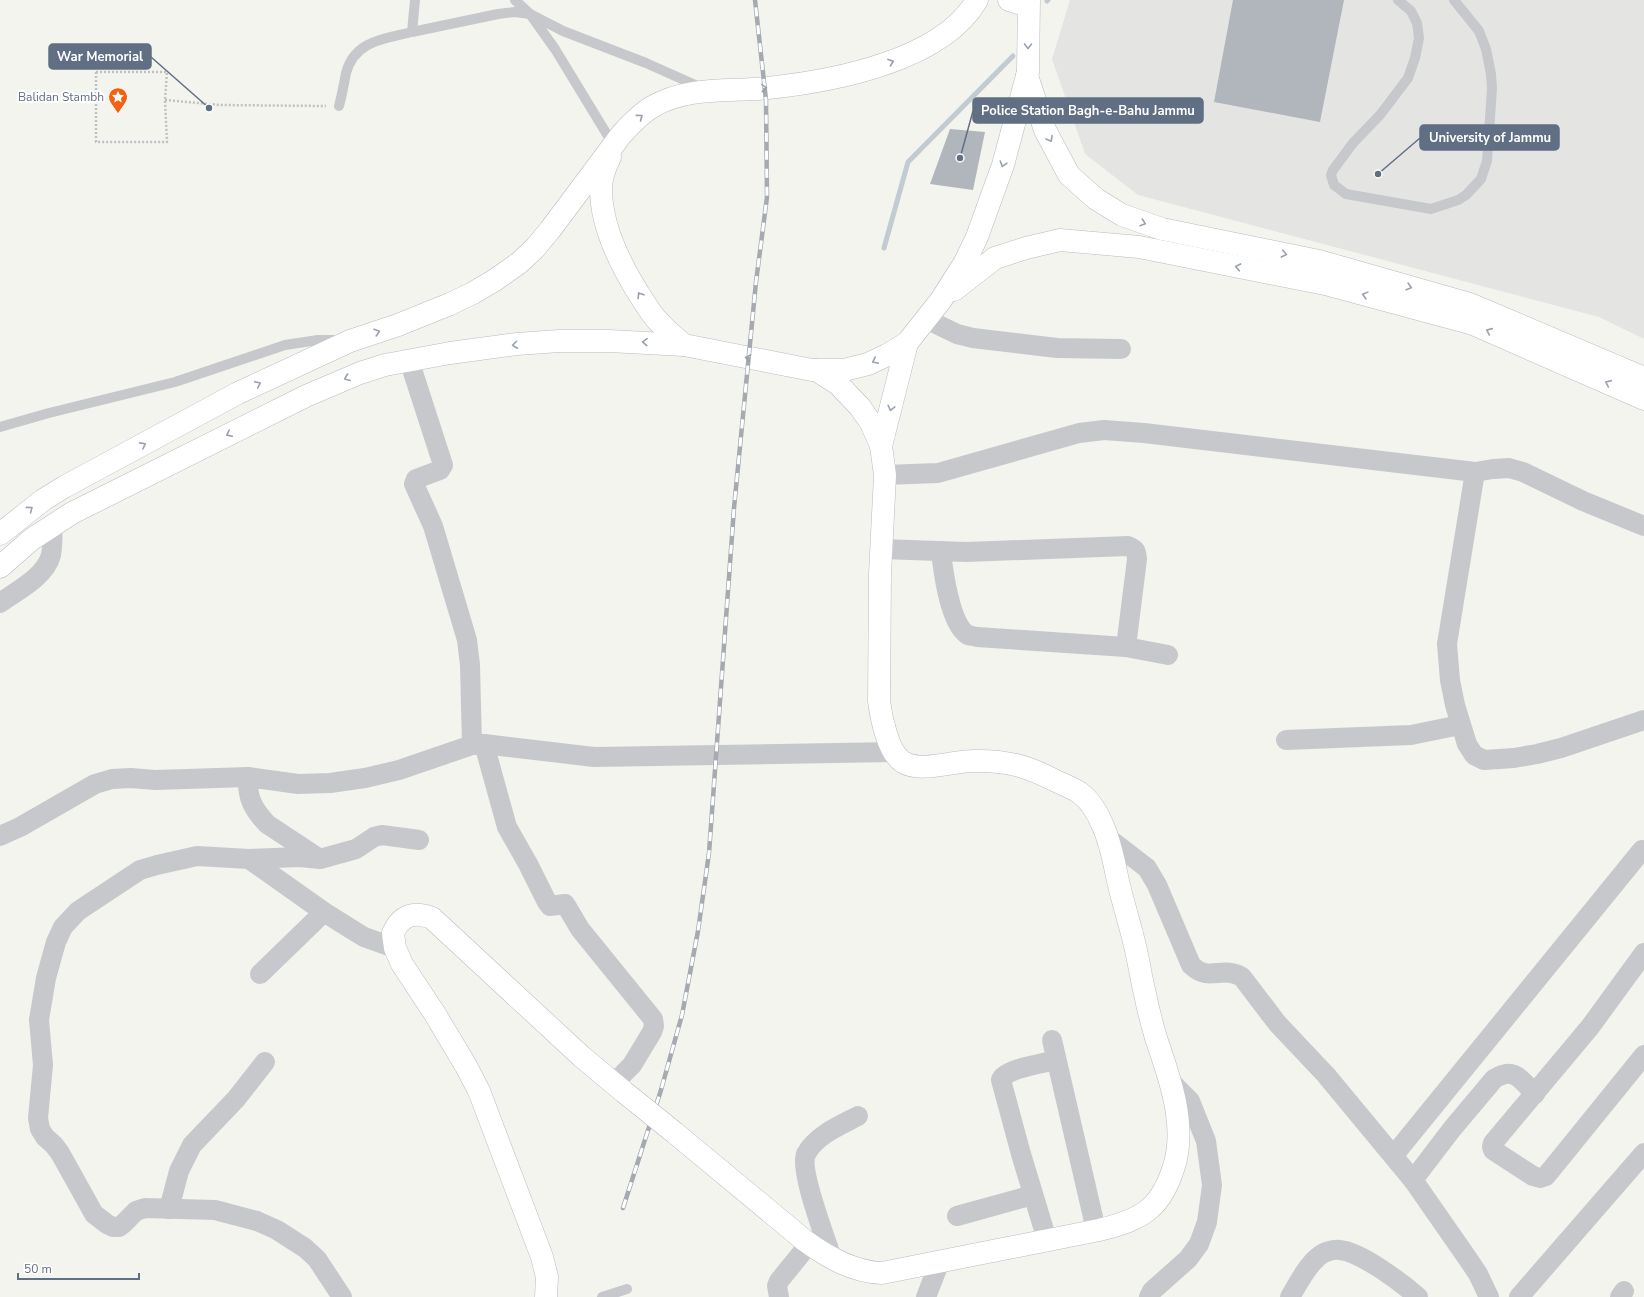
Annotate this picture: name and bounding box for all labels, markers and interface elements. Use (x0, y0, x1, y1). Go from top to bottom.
one-way arrow (1024, 43, 1032, 49)
callout: War Memorial (49, 44, 151, 69)
text: War Memorial (57, 48, 144, 66)
one-way arrow (887, 58, 894, 66)
one-way arrow (761, 84, 767, 93)
place icon: Balidan Stambh (107, 86, 129, 114)
place label: Balidan Stambh (18, 89, 104, 105)
callout: Police Station Bagh-e-Bahu Jammu (973, 98, 1203, 123)
text: Police Station Bagh-e-Bahu Jammu (981, 102, 1195, 120)
one-way arrow (635, 115, 642, 122)
callout: University of Jammu (1420, 125, 1559, 150)
text: University of Jammu (1429, 129, 1551, 147)
one-way arrow (1045, 135, 1052, 142)
one-way arrow (999, 160, 1008, 167)
one-way arrow (1140, 218, 1147, 226)
one-way arrow (1281, 249, 1287, 257)
one-way arrow (1235, 263, 1241, 271)
one-way arrow (1406, 282, 1413, 291)
one-way arrow (1361, 291, 1368, 299)
one-way arrow (637, 292, 645, 299)
one-way arrow (373, 328, 380, 337)
one-way arrow (1486, 328, 1494, 336)
one-way arrow (642, 338, 648, 347)
one-way arrow (512, 340, 518, 349)
one-way arrow (745, 354, 751, 362)
one-way arrow (872, 356, 879, 364)
one-way arrow (343, 373, 350, 381)
one-way arrow (1605, 380, 1613, 388)
one-way arrow (254, 381, 261, 389)
one-way arrow (887, 404, 896, 411)
one-way arrow (226, 429, 234, 437)
one-way arrow (139, 442, 146, 449)
one-way arrow (26, 507, 33, 514)
scale bar (18, 1255, 139, 1281)
text: 50 m (24, 1261, 52, 1277)

